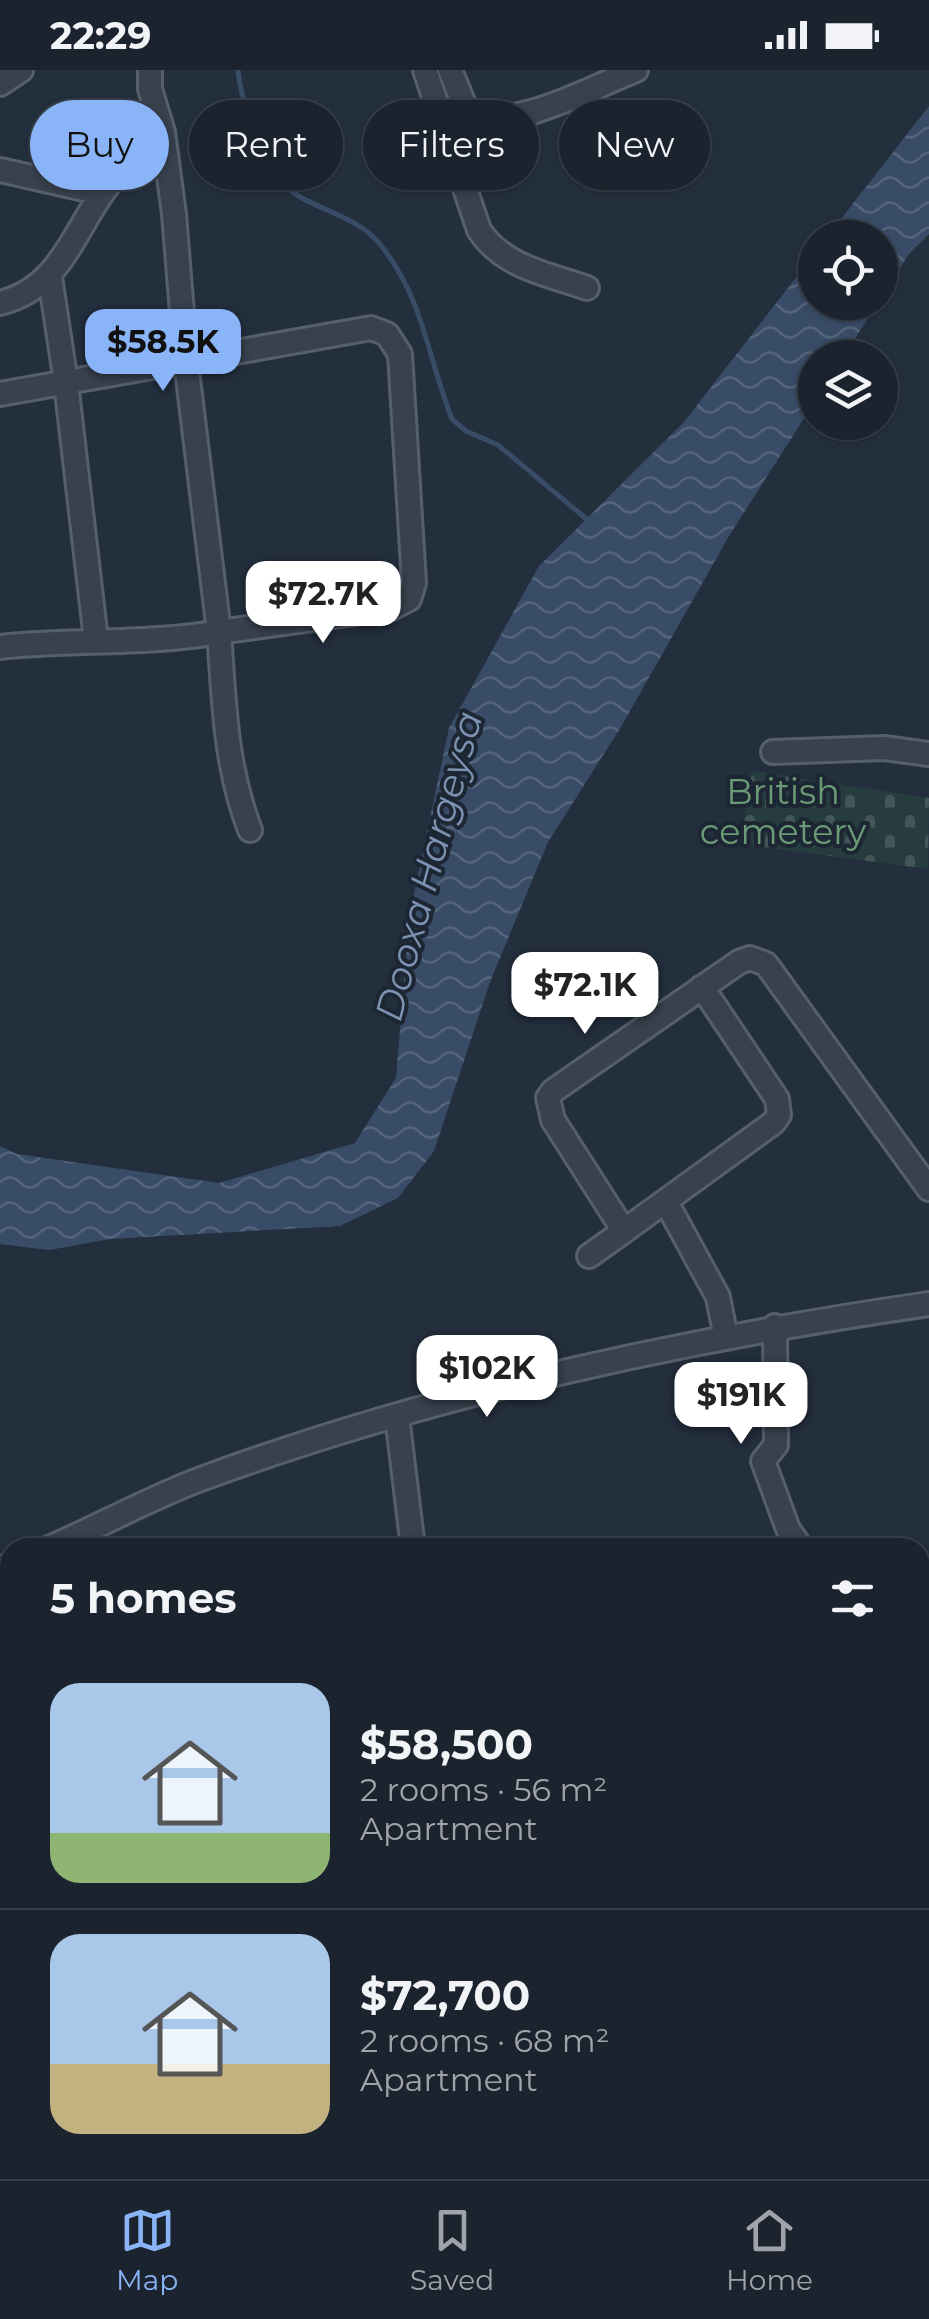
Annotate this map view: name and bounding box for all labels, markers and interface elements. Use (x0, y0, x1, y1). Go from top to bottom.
text: 22:29 (50, 12, 151, 59)
chip: Buy (30, 100, 169, 190)
chip: Rent (189, 100, 343, 190)
chip: Filters (363, 100, 539, 190)
chip: New (559, 100, 710, 190)
map controls (798, 220, 898, 440)
button: locate (798, 220, 898, 320)
pin: $58.5K (82, 309, 244, 394)
text: $58.5K (107, 322, 219, 361)
button: layers (798, 340, 898, 440)
pin: $72.7K (242, 561, 404, 646)
text: $72.7K (268, 574, 378, 613)
water label: Dooxa Hargeysa (365, 706, 492, 1026)
park label: British cemetery (700, 770, 866, 853)
pin: $72.1K (504, 952, 666, 1037)
text: $72.1K (533, 965, 637, 1004)
pin: $102K (417, 1335, 557, 1420)
text: $102K (439, 1348, 535, 1387)
pin: $191K (671, 1362, 811, 1447)
text: $191K (696, 1375, 786, 1414)
icon: filters (825, 1571, 880, 1626)
text: 5 homes (50, 1572, 237, 1624)
text: $58,500 (360, 1718, 533, 1770)
icon: home (130, 1723, 250, 1843)
text: 2 rooms · 56 m² (360, 1770, 607, 1809)
text: Apartment (360, 1809, 538, 1848)
text: $72,700 (360, 1969, 530, 2021)
icon: home (130, 1974, 250, 2094)
text: 2 rooms · 68 m² (360, 2021, 610, 2060)
text: Apartment (360, 2060, 538, 2099)
tab: Map (116, 2203, 178, 2297)
tab: Saved (410, 2203, 494, 2297)
tab: Home (726, 2203, 813, 2297)

